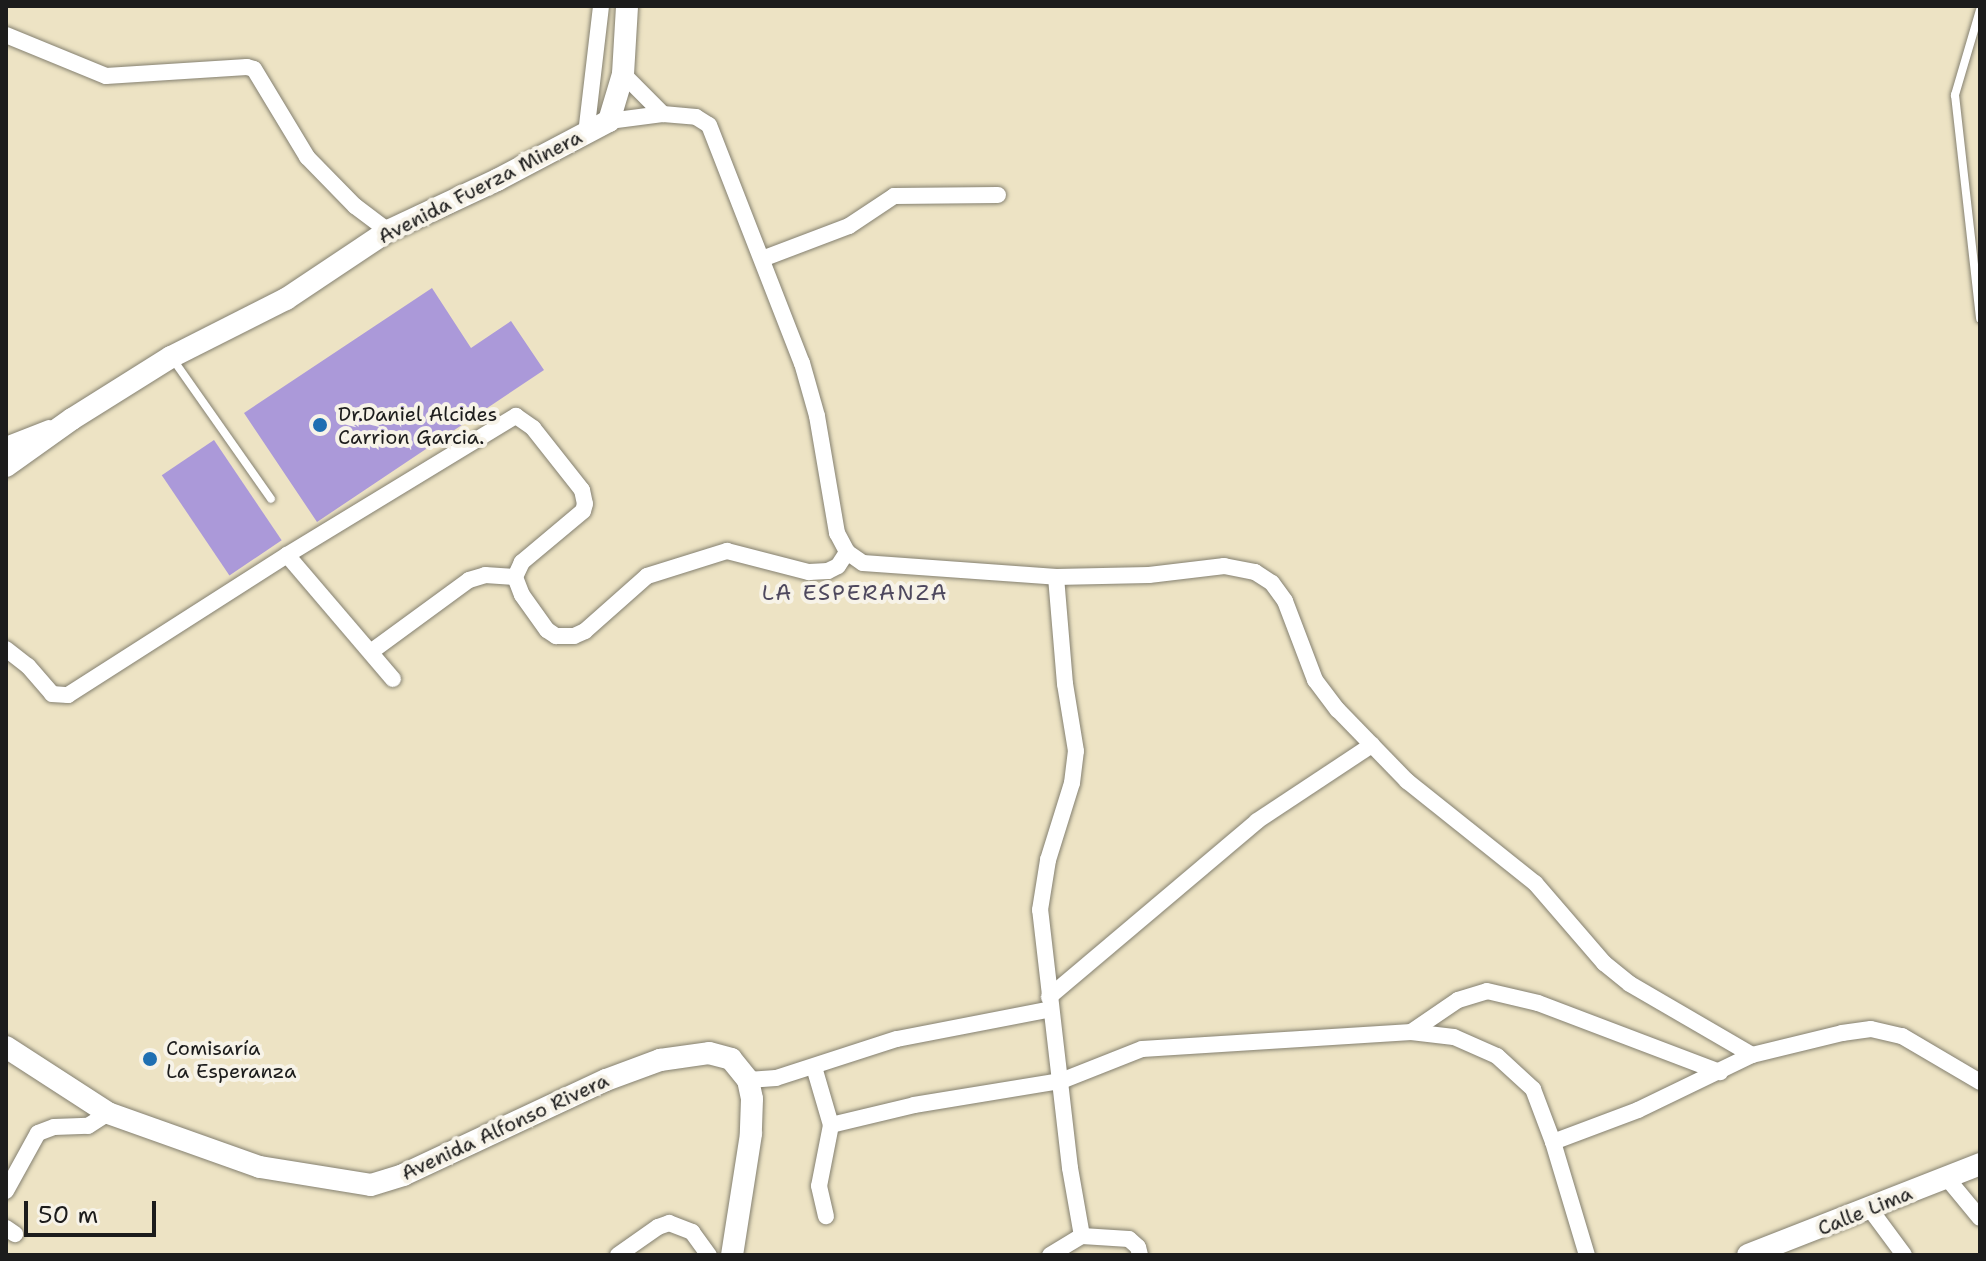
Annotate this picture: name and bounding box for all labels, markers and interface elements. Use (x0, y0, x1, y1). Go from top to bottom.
street label: Avenida Fuerza Minera (374, 125, 586, 249)
place label: Dr.Daniel Alcides Carrion Garcia. (338, 402, 498, 449)
marker: Dr.Daniel Alcides Carrion Garcia. (309, 414, 331, 436)
district label: LA ESPERANZA (762, 580, 948, 606)
place label: Comisaría La Esperanza (166, 1036, 296, 1083)
marker: Comisaría La Esperanza (141, 1050, 159, 1068)
street label: Avenida Alfonso Rivera (398, 1068, 612, 1186)
street label: Calle Lima (1814, 1181, 1916, 1241)
scale bar (28, 1185, 160, 1235)
text: 50 m (38, 1199, 98, 1231)

